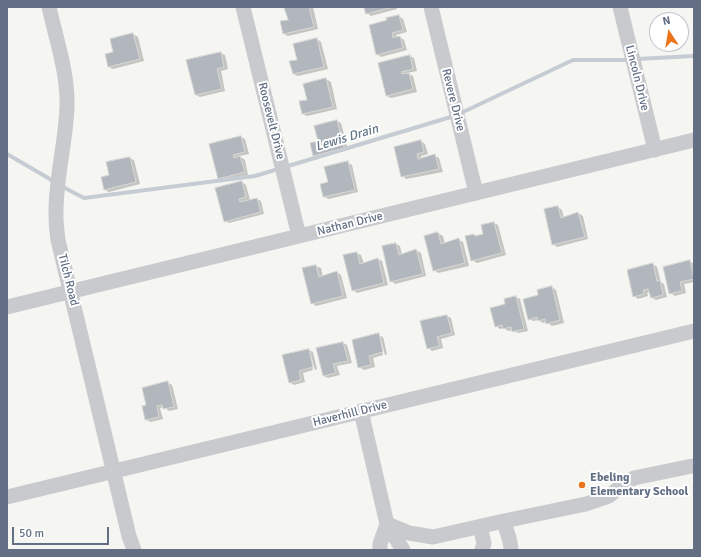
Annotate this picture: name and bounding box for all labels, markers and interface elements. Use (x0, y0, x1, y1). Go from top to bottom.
north arrow (649, 12, 689, 52)
text: N (662, 14, 672, 28)
street label: Lincoln Drive (622, 44, 652, 112)
street label: Revere Drive (438, 67, 468, 133)
street label: Roosevelt Drive (254, 81, 288, 161)
water label: Lewis Drain (314, 121, 380, 155)
street label: Nathan Drive (316, 209, 384, 239)
street label: Tilch Road (55, 253, 81, 307)
street label: Haverhill Drive (311, 398, 389, 430)
place label: Ebeling Elementary School (590, 471, 688, 499)
marker: Ebeling Elementary School (577, 480, 587, 490)
scale bar (14, 519, 111, 545)
text: 50 m (19, 526, 44, 541)

